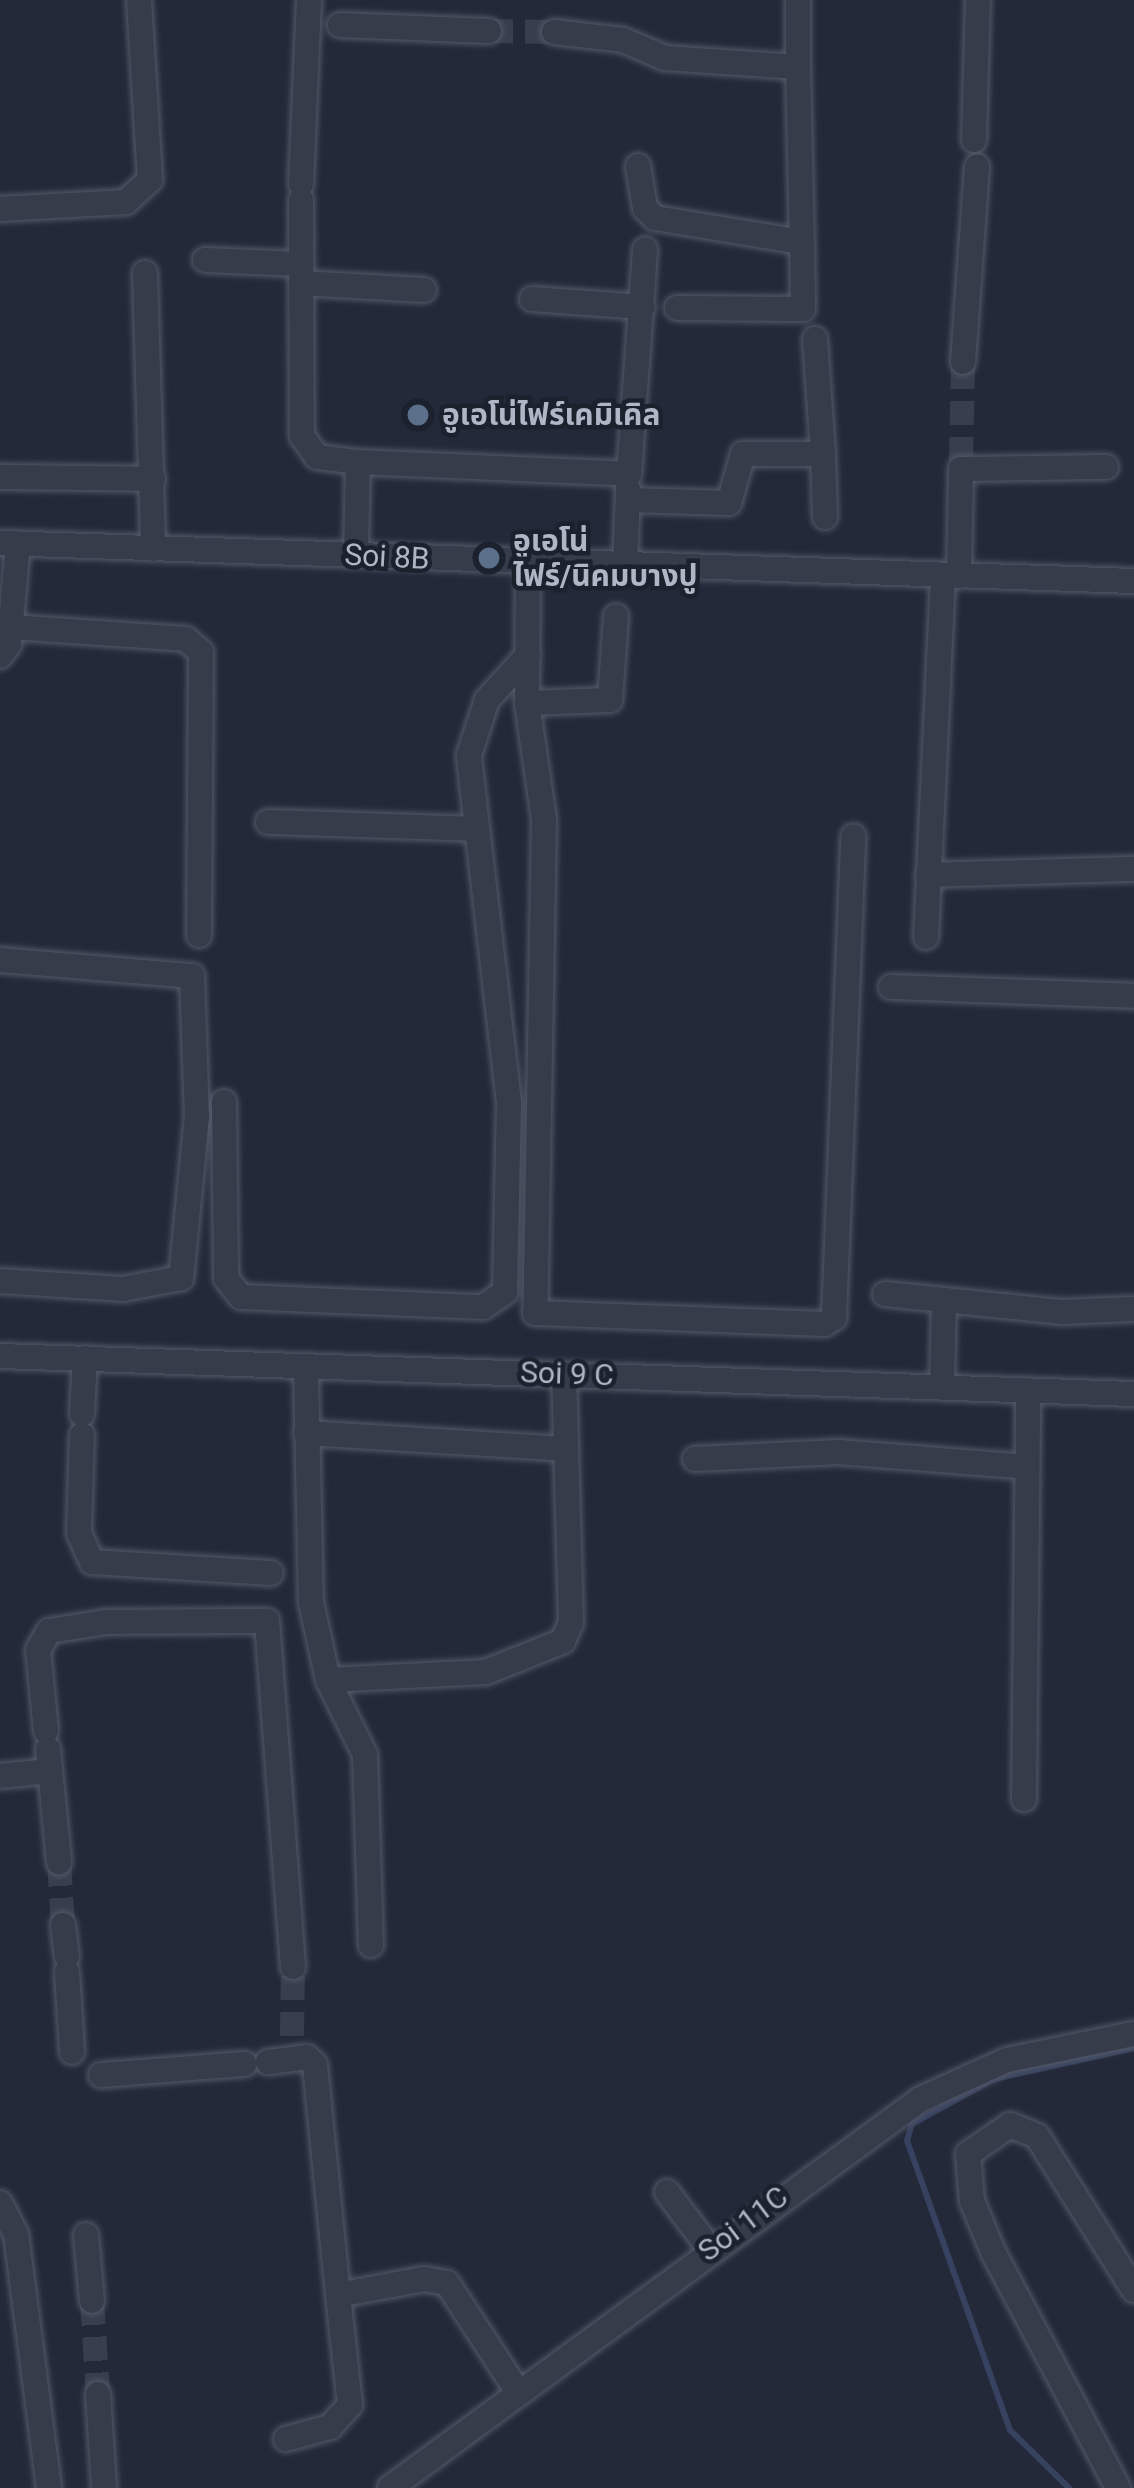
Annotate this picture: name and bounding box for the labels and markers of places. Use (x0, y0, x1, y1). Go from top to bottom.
place label: อูเอโน่ไฟร์เคมิเคิล (442, 397, 660, 433)
marker: อูเอโน่ไฟร์เคมิเคิล (405, 402, 431, 428)
place label: อูเอโน่ ไฟร์/นิคมบางปู (513, 523, 698, 594)
marker: อูเอโน่ ไฟร์/นิคมบางปู (476, 545, 502, 571)

